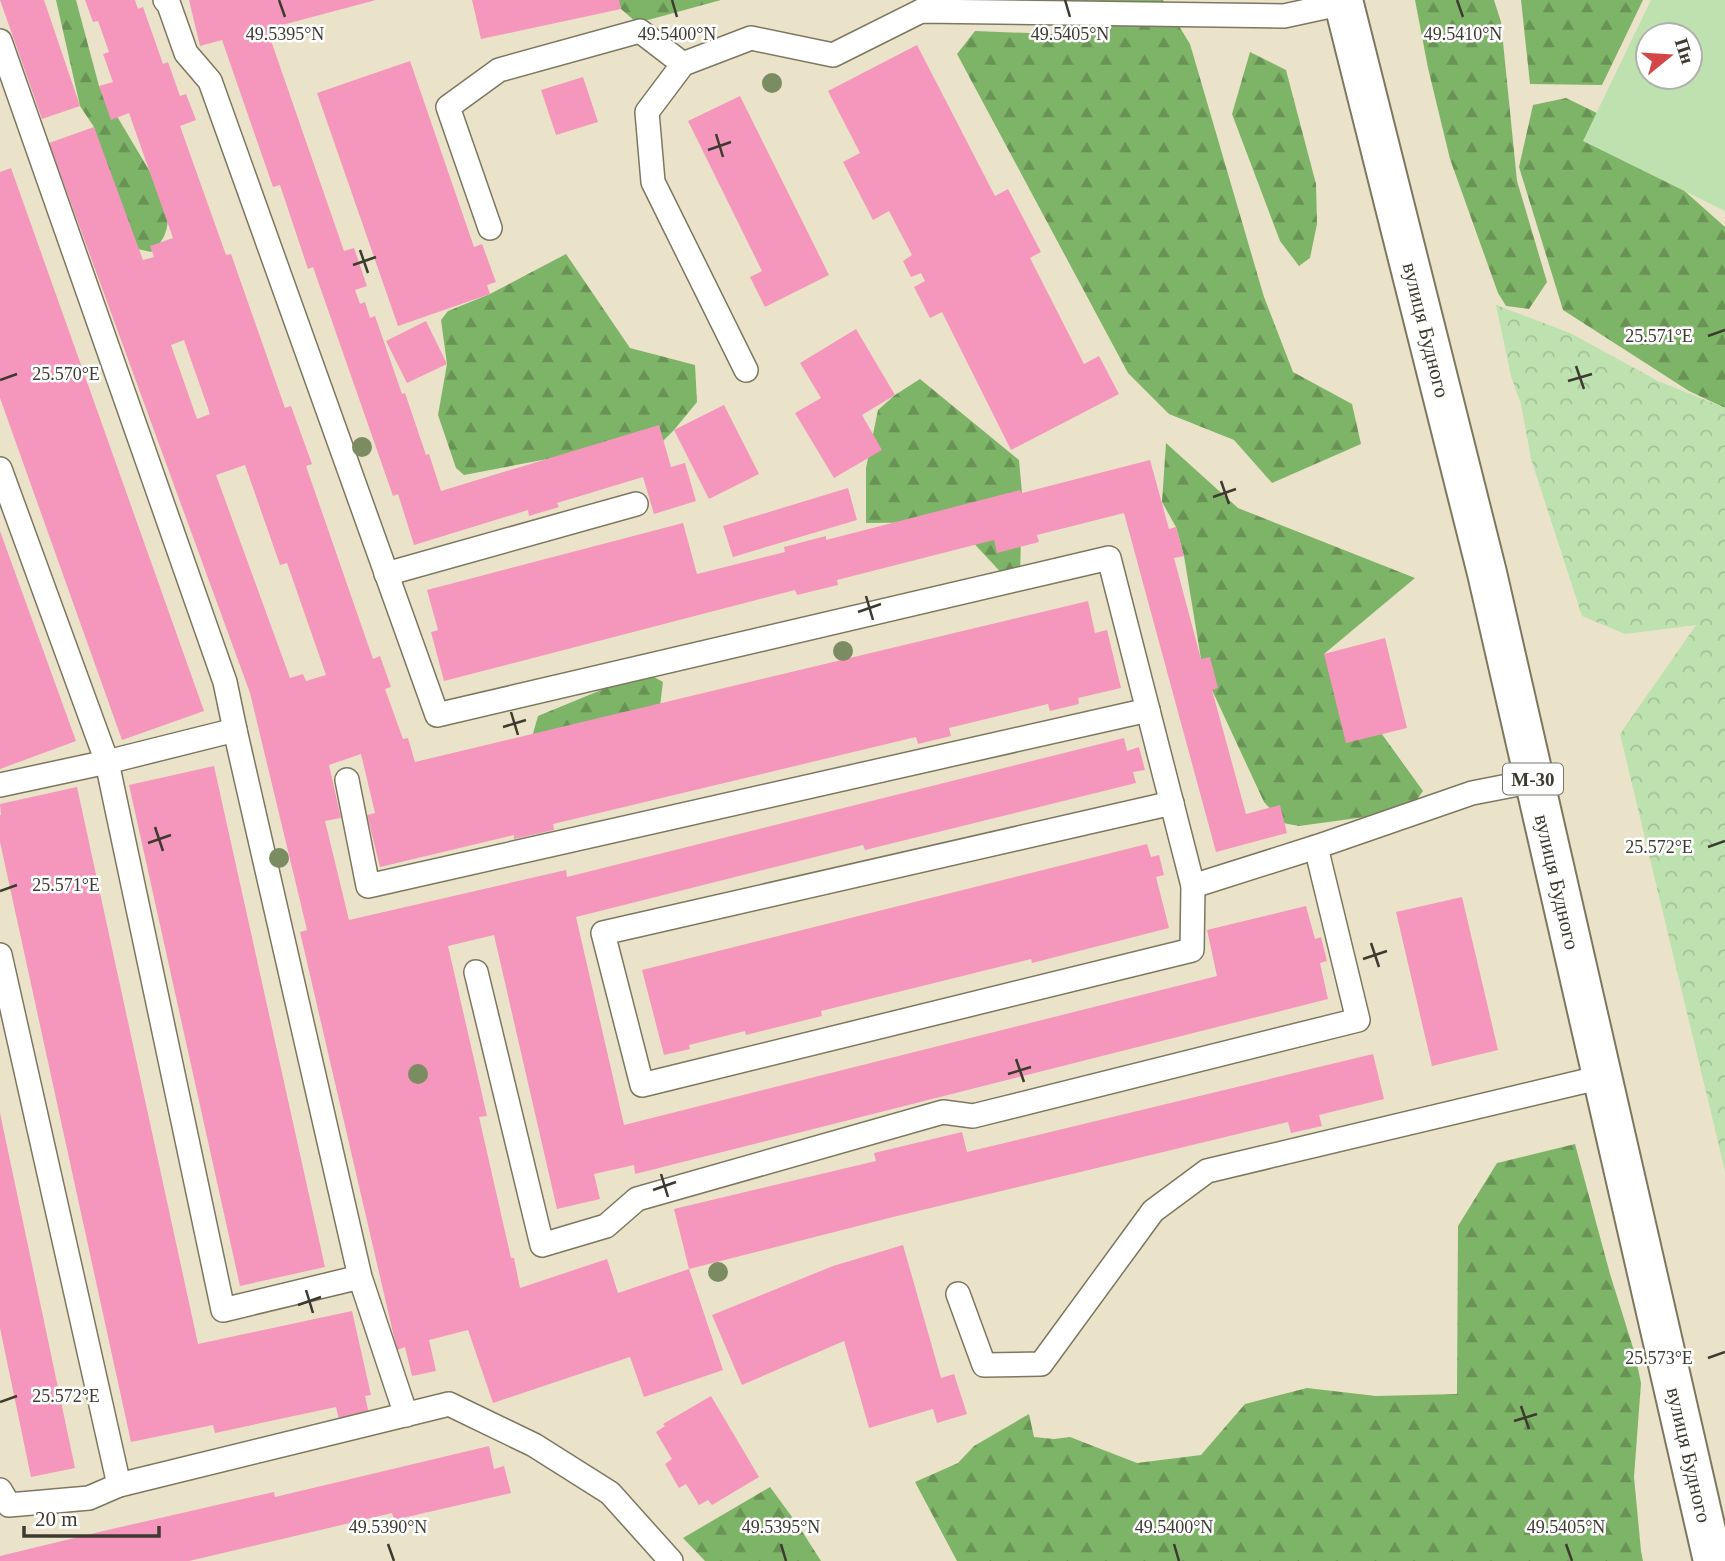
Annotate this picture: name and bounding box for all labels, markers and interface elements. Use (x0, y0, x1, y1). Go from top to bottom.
north arrow (1634, 21, 1704, 91)
text: 49.5395°N (246, 24, 324, 44)
text: 49.5400°N (638, 24, 716, 44)
text: 49.5405°N (1031, 24, 1109, 44)
text: 49.5410°N (1424, 24, 1502, 44)
text: Пн (1671, 35, 1699, 66)
street label: вулиця Будного (1398, 260, 1454, 400)
text: 25.571°E (1625, 326, 1693, 346)
text: 25.570°E (32, 364, 100, 384)
road number: М-30 (1503, 764, 1563, 794)
street label: вулиця Будного (1530, 812, 1584, 952)
text: 25.572°E (1625, 837, 1693, 857)
text: 25.571°E (32, 875, 100, 895)
text: 25.573°E (1625, 1348, 1693, 1368)
street label: вулиця Будного (1662, 1385, 1716, 1525)
text: 25.572°E (32, 1386, 100, 1406)
scale bar (24, 1494, 159, 1538)
text: 20 m (35, 1507, 78, 1531)
text: 49.5390°N (349, 1517, 427, 1537)
text: 49.5395°N (742, 1517, 820, 1537)
text: 49.5400°N (1135, 1517, 1213, 1537)
text: 49.5405°N (1527, 1517, 1605, 1537)

